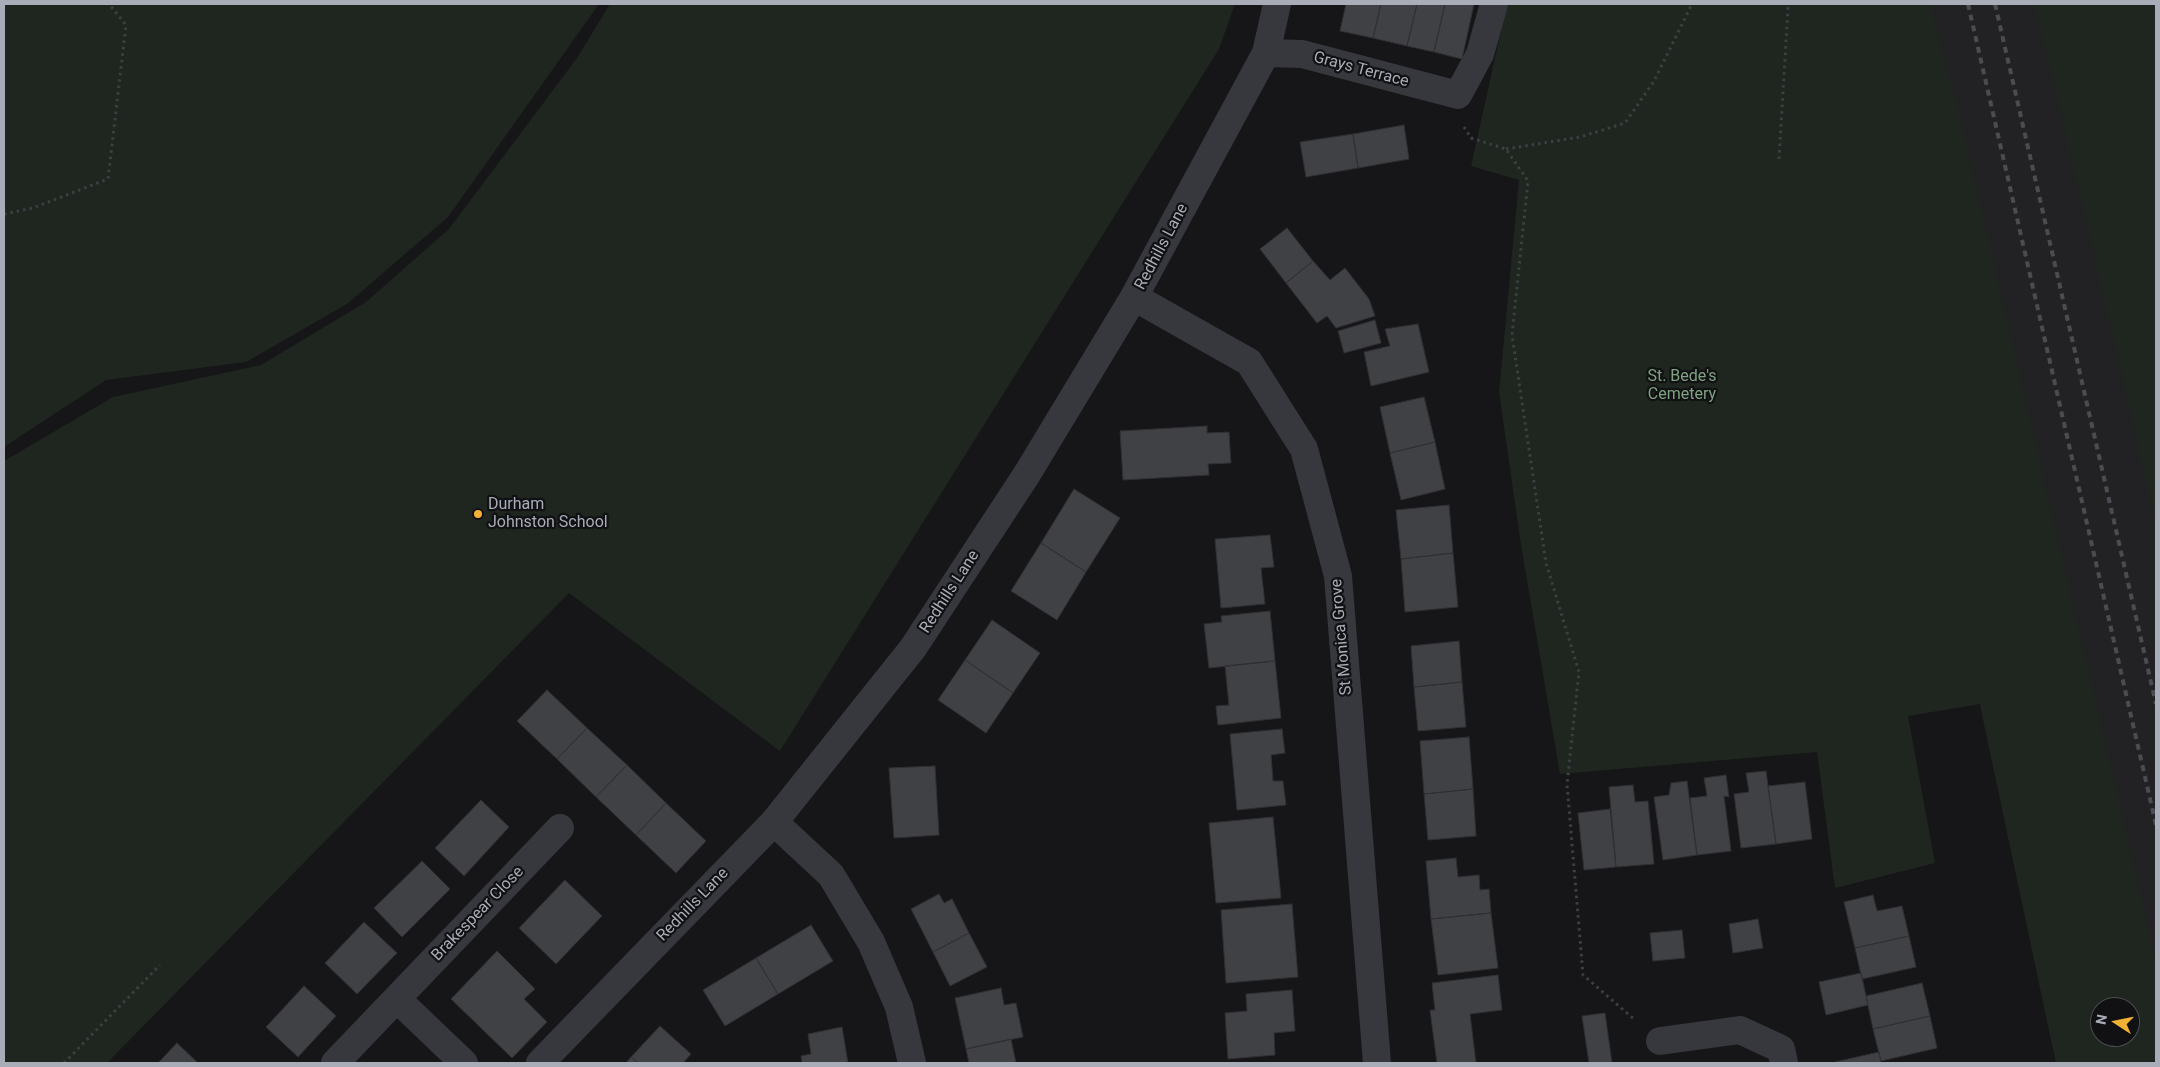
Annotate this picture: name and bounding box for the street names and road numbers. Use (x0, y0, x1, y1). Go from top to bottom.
street label: Grays Terrace (1311, 48, 1411, 92)
street label: Redhills Lane (1131, 201, 1193, 293)
street label: Redhills Lane (916, 547, 984, 637)
street label: St Monica Grove (1327, 578, 1357, 696)
street label: Brakespear Close (428, 863, 528, 965)
street label: Redhills Lane (653, 864, 733, 946)

